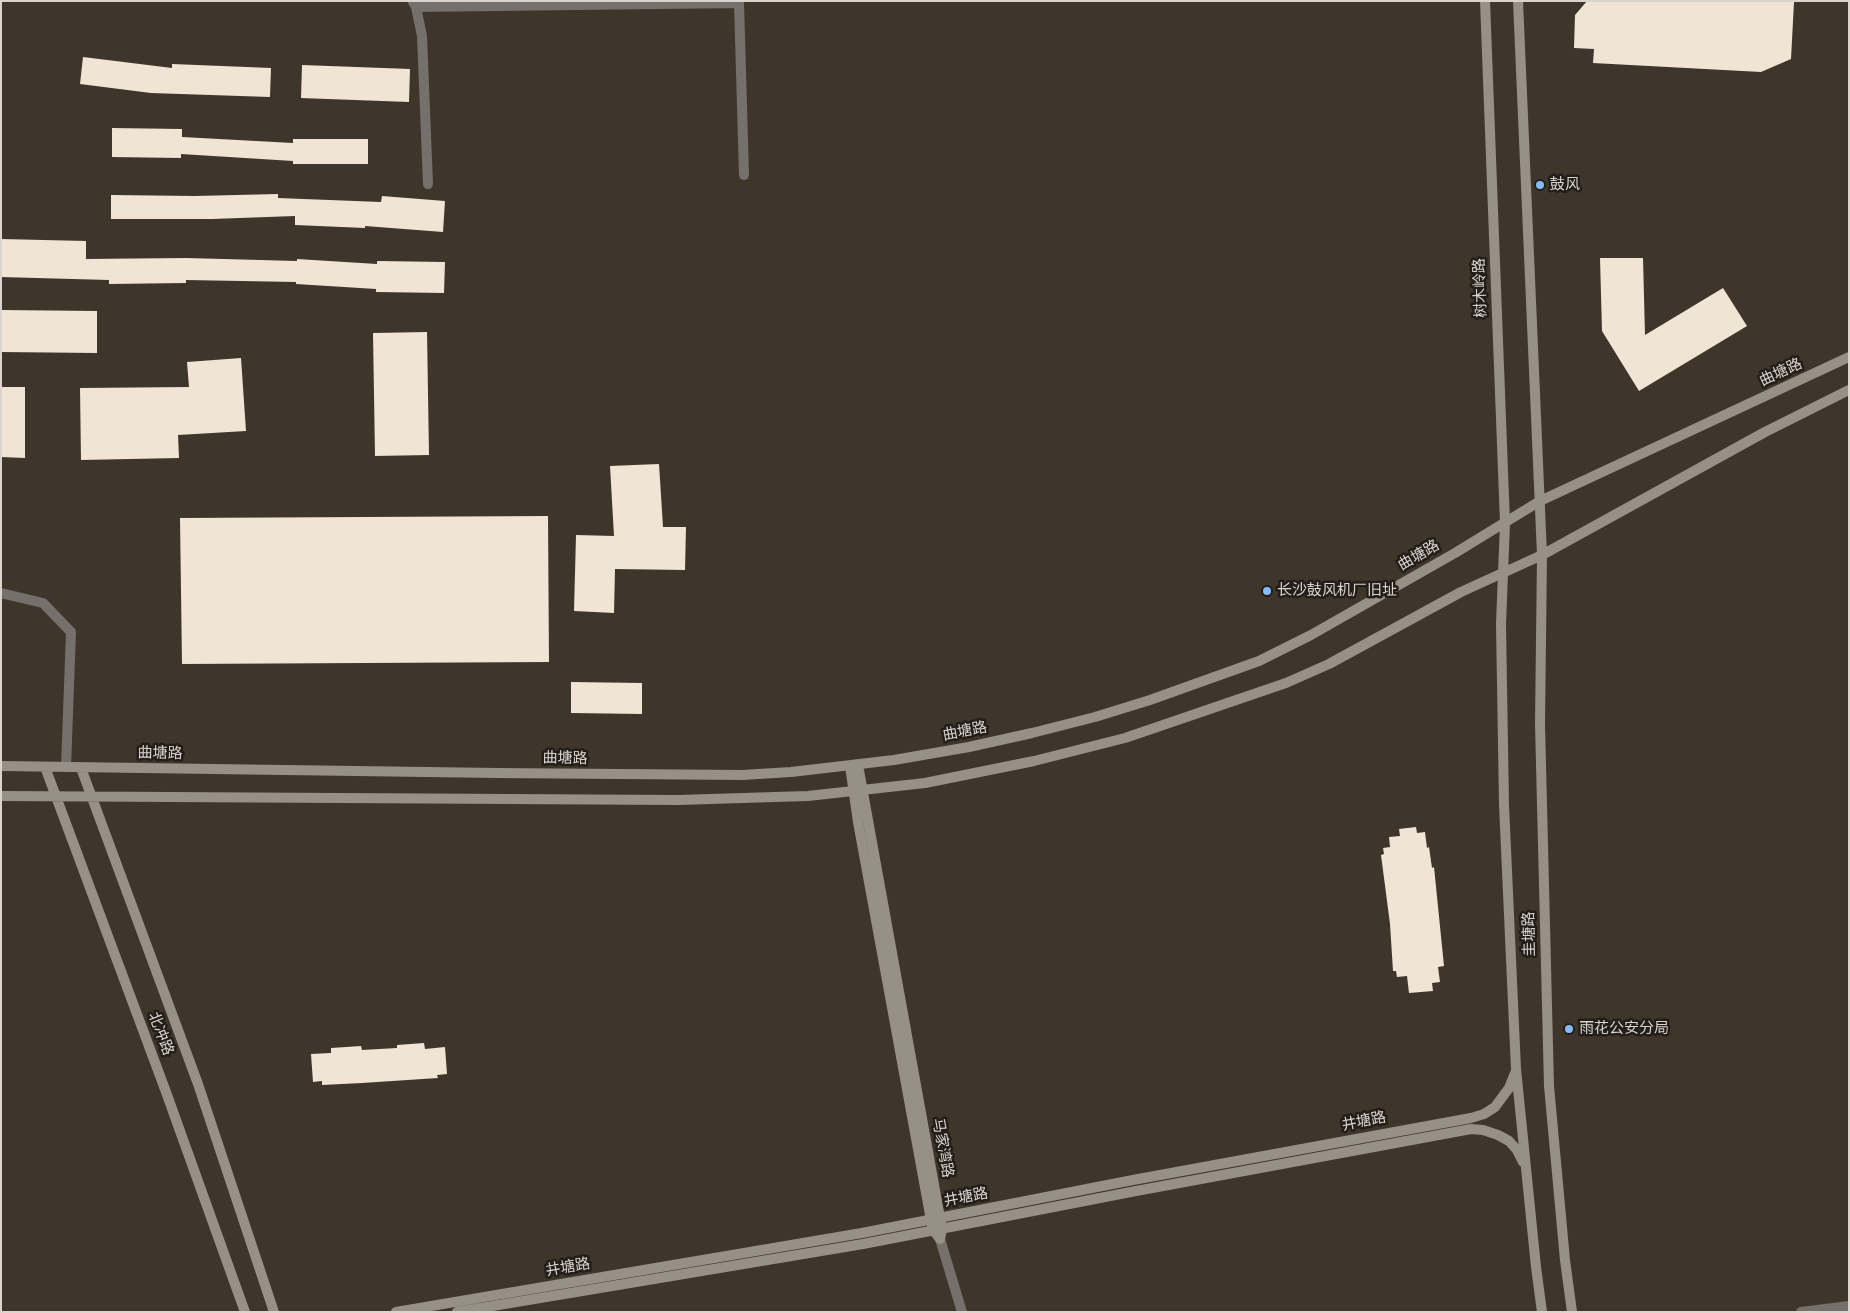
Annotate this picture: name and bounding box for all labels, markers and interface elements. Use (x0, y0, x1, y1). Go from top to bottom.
place label: 鼓风 (1550, 176, 1580, 194)
marker: 鼓风 (1534, 179, 1546, 191)
street label: 树木岭路 (1471, 258, 1491, 318)
street label: 曲塘路 (1757, 355, 1805, 391)
street label: 曲塘路 (1395, 537, 1443, 575)
place label: 长沙鼓风机厂旧址 (1277, 582, 1397, 600)
marker: 长沙鼓风机厂旧址 (1261, 585, 1273, 597)
street label: 曲塘路 (941, 719, 989, 745)
street label: 曲塘路 (137, 745, 183, 763)
street label: 曲塘路 (542, 750, 588, 768)
street label: 圭塘路 (1521, 911, 1539, 957)
street label: 北冲路 (144, 1010, 176, 1058)
place label: 雨花公安分局 (1579, 1020, 1669, 1038)
marker: 雨花公安分局 (1563, 1023, 1575, 1035)
street label: 井塘路 (1340, 1109, 1388, 1135)
street label: 马家湾路 (928, 1117, 956, 1179)
street label: 井塘路 (942, 1185, 990, 1211)
street label: 井塘路 (544, 1255, 592, 1281)

